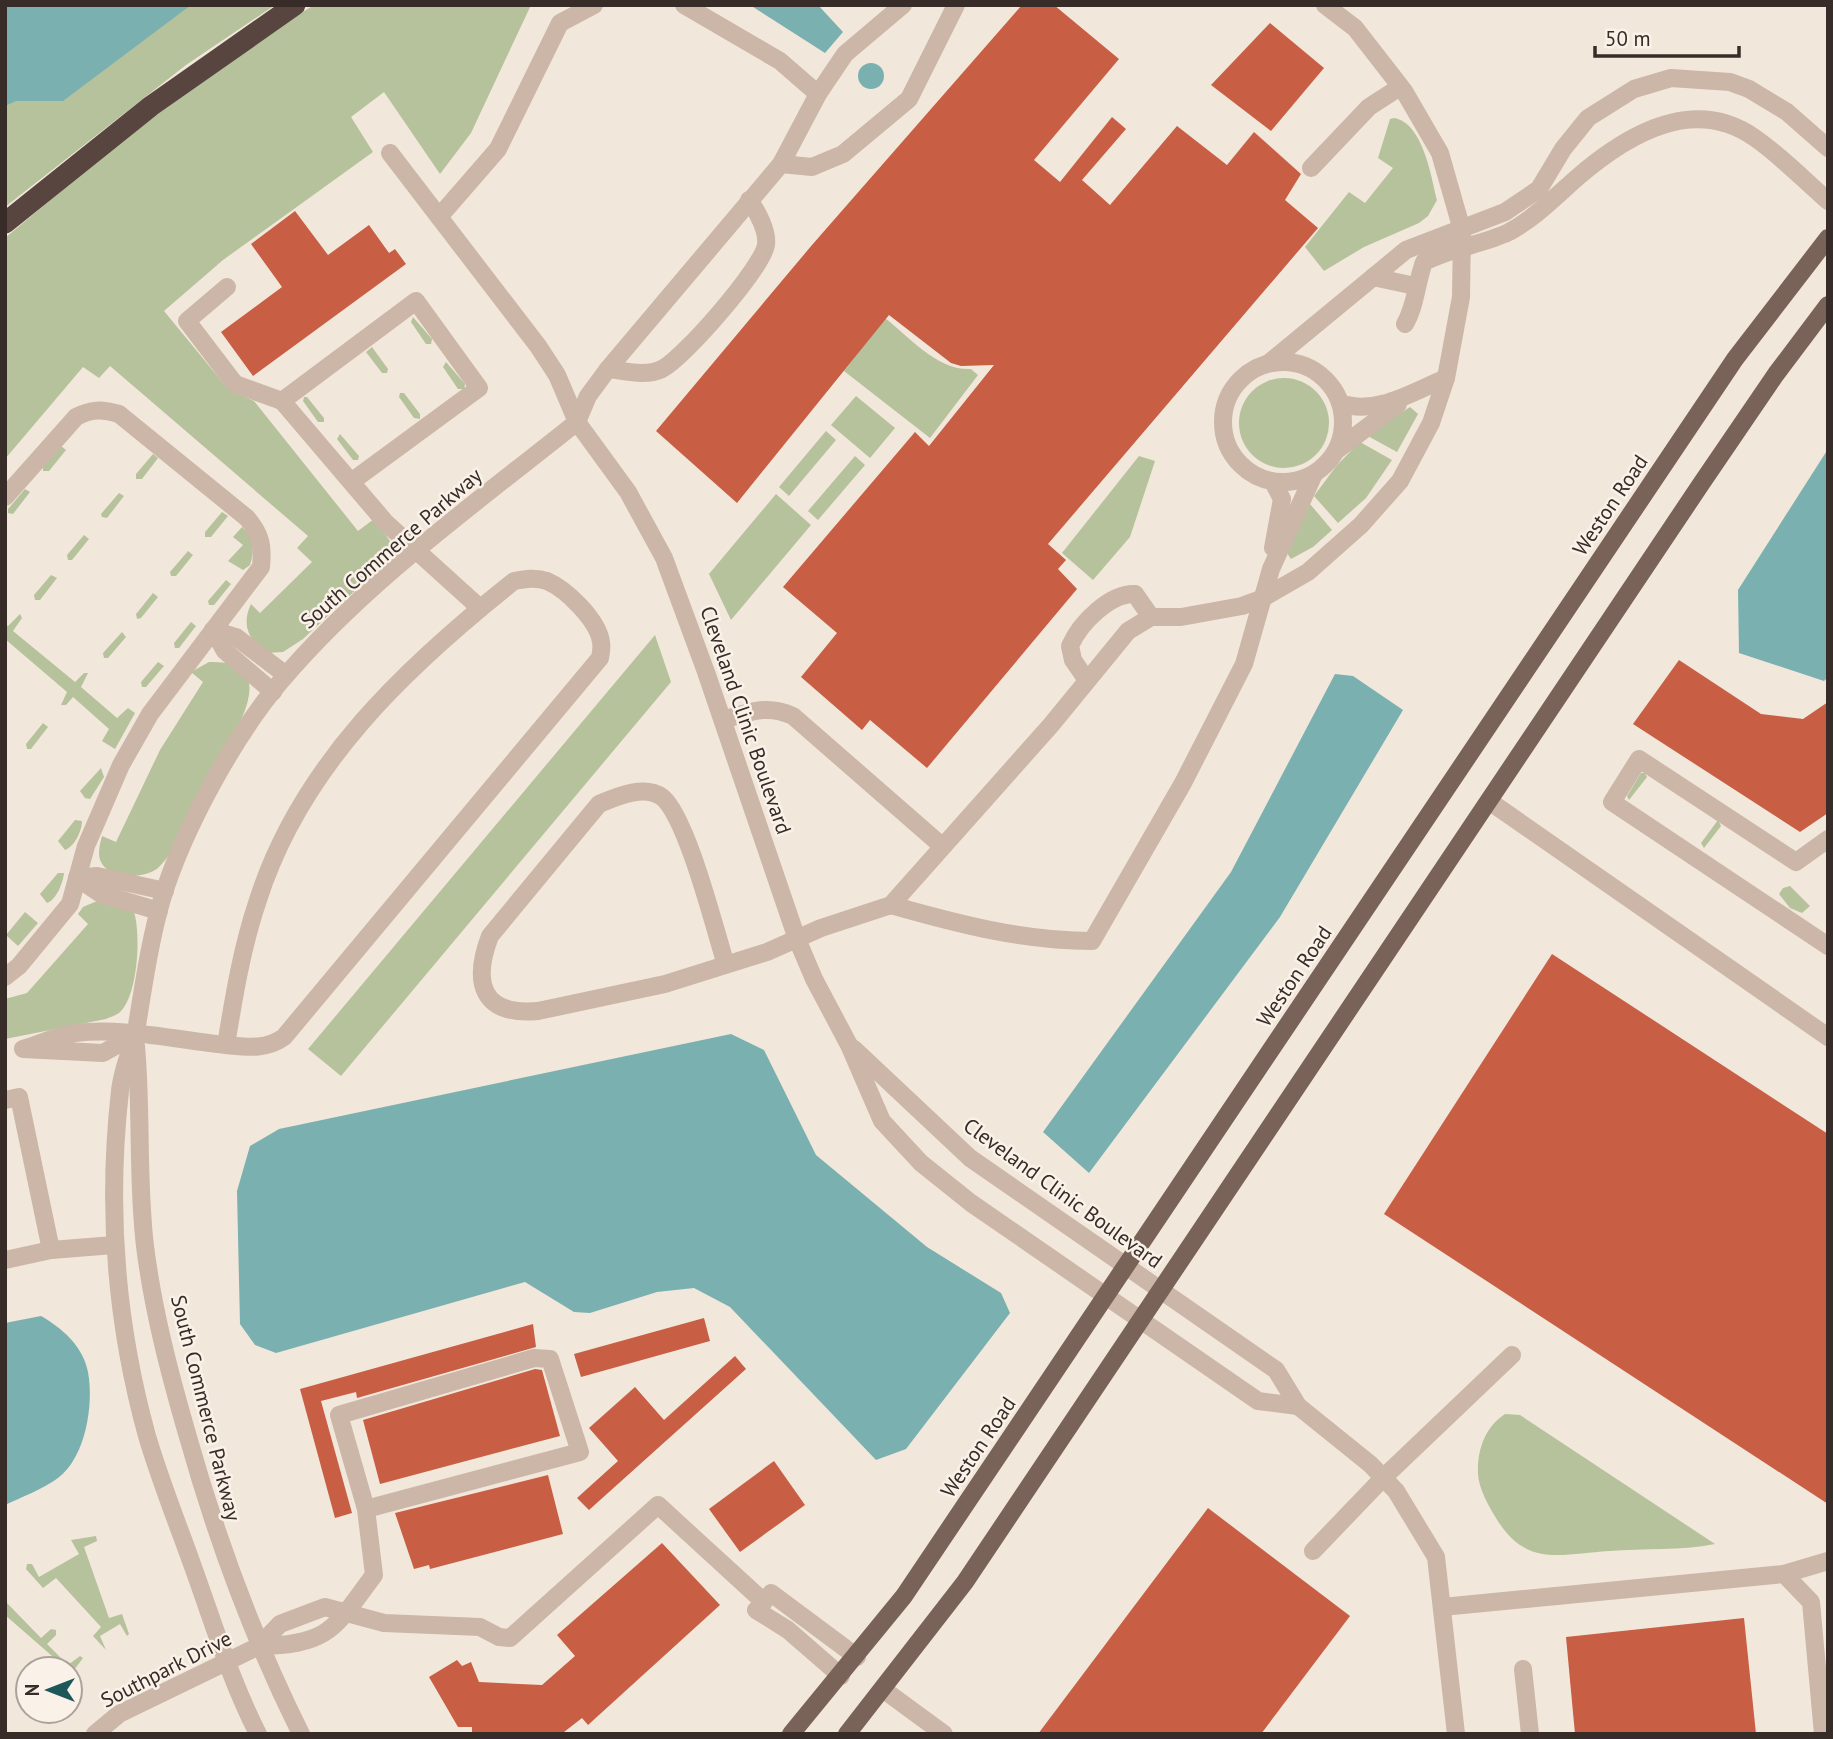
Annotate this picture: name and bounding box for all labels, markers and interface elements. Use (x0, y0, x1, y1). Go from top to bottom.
scale bar (1595, 14, 1738, 58)
text: 50 m (1605, 25, 1651, 52)
street label: Weston Road (1566, 449, 1654, 561)
street label: South Commerce Parkway (295, 462, 488, 634)
street label: Cleveland Clinic Boulevard (694, 602, 798, 838)
street label: Weston Road (1250, 920, 1338, 1032)
street label: Cleveland Clinic Boulevard (958, 1112, 1168, 1274)
street label: South Commerce Parkway (165, 1292, 247, 1524)
street label: Weston Road (934, 1391, 1022, 1503)
street label: Southpark Drive (96, 1624, 236, 1714)
north arrow (14, 1655, 84, 1725)
text: N (20, 1684, 44, 1696)

